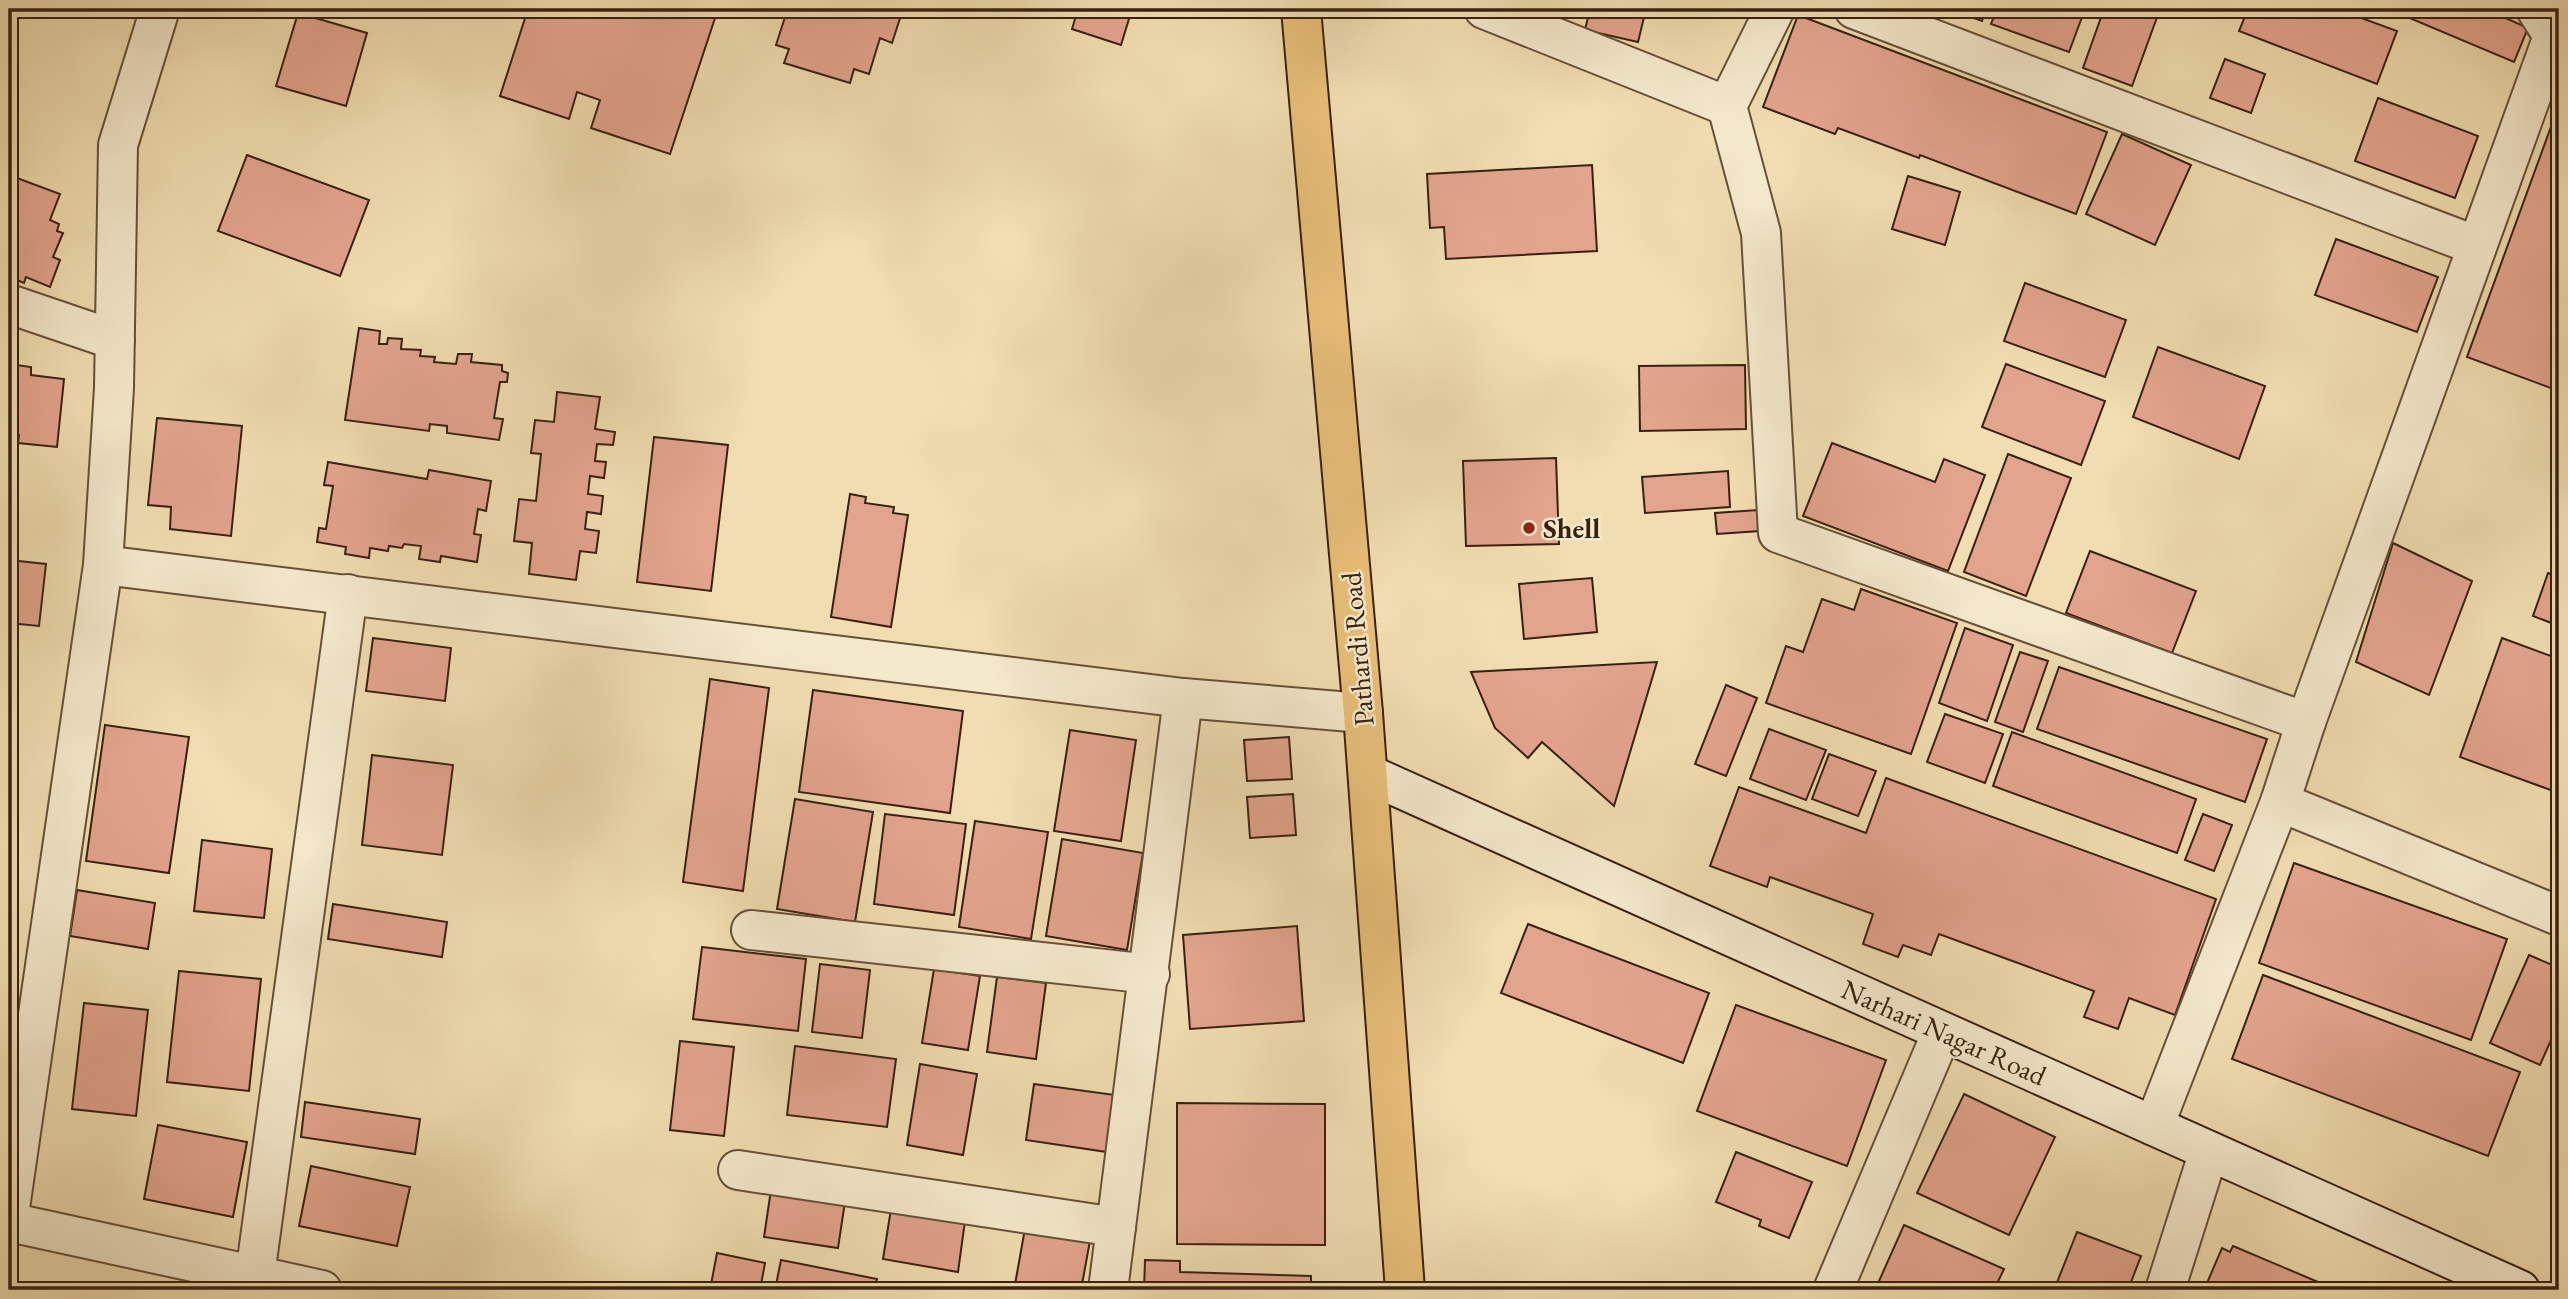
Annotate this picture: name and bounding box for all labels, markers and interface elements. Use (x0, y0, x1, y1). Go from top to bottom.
place label: Shell (1543, 510, 1600, 546)
marker: Shell (1521, 520, 1537, 536)
street label: Pathardi Road (1332, 570, 1382, 727)
street label: Narhari Nagar Road (1836, 971, 2053, 1094)

